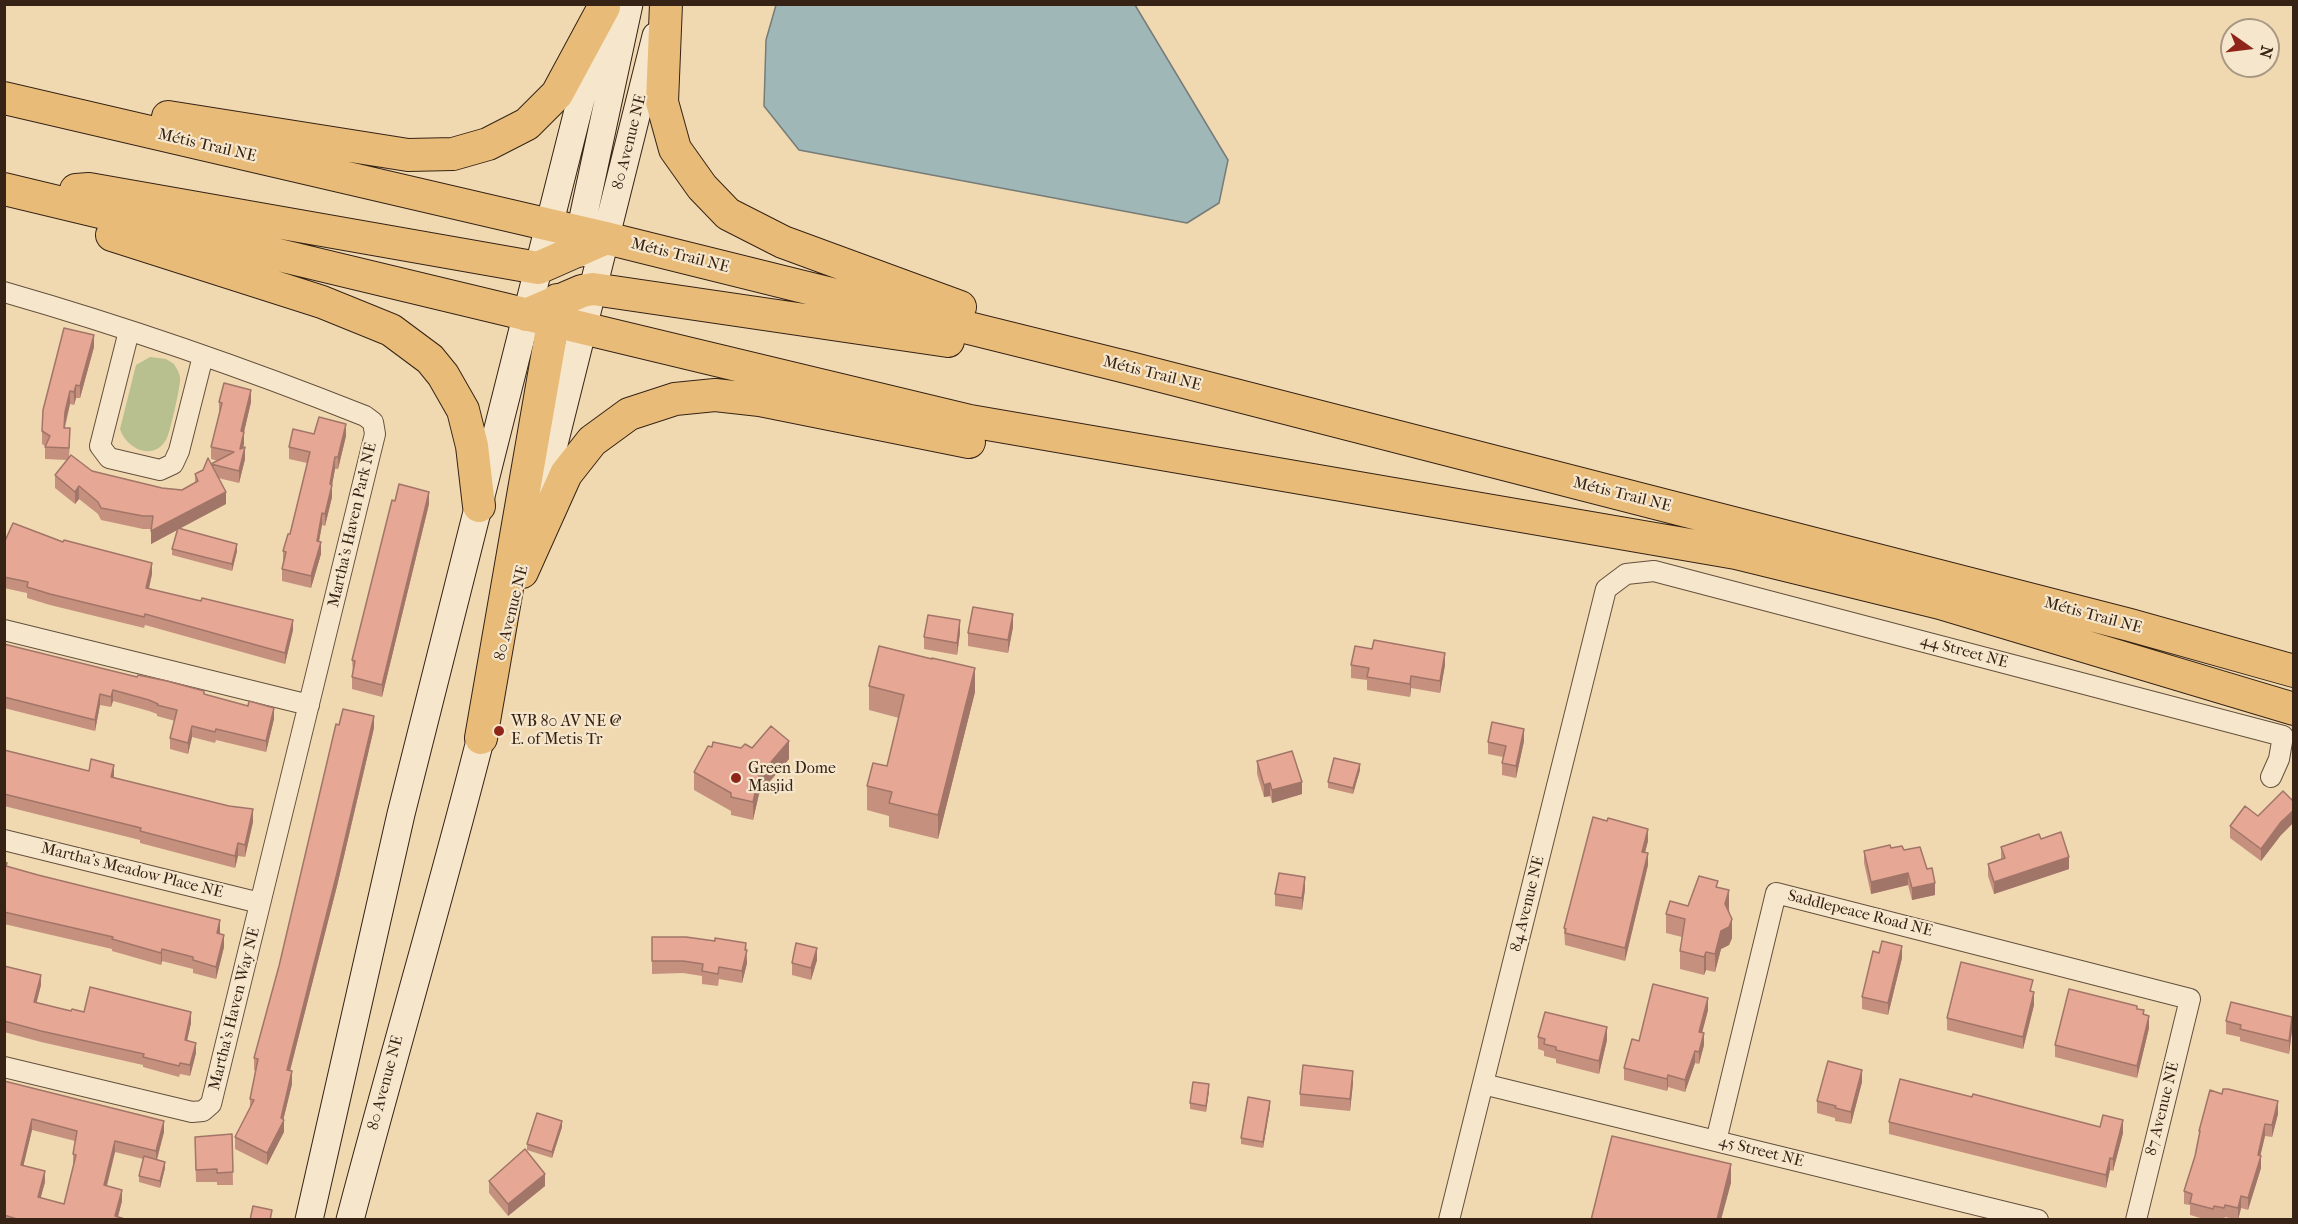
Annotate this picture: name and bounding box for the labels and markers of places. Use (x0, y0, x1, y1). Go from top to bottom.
place label: WB 80 AV NE @ E. of Metis Tr (511, 712, 621, 750)
marker: WB 80 AV NE @ E. of Metis Tr (492, 724, 506, 738)
place label: Green Dome Masjid (748, 759, 836, 797)
marker: Green Dome Masjid (729, 771, 743, 785)

